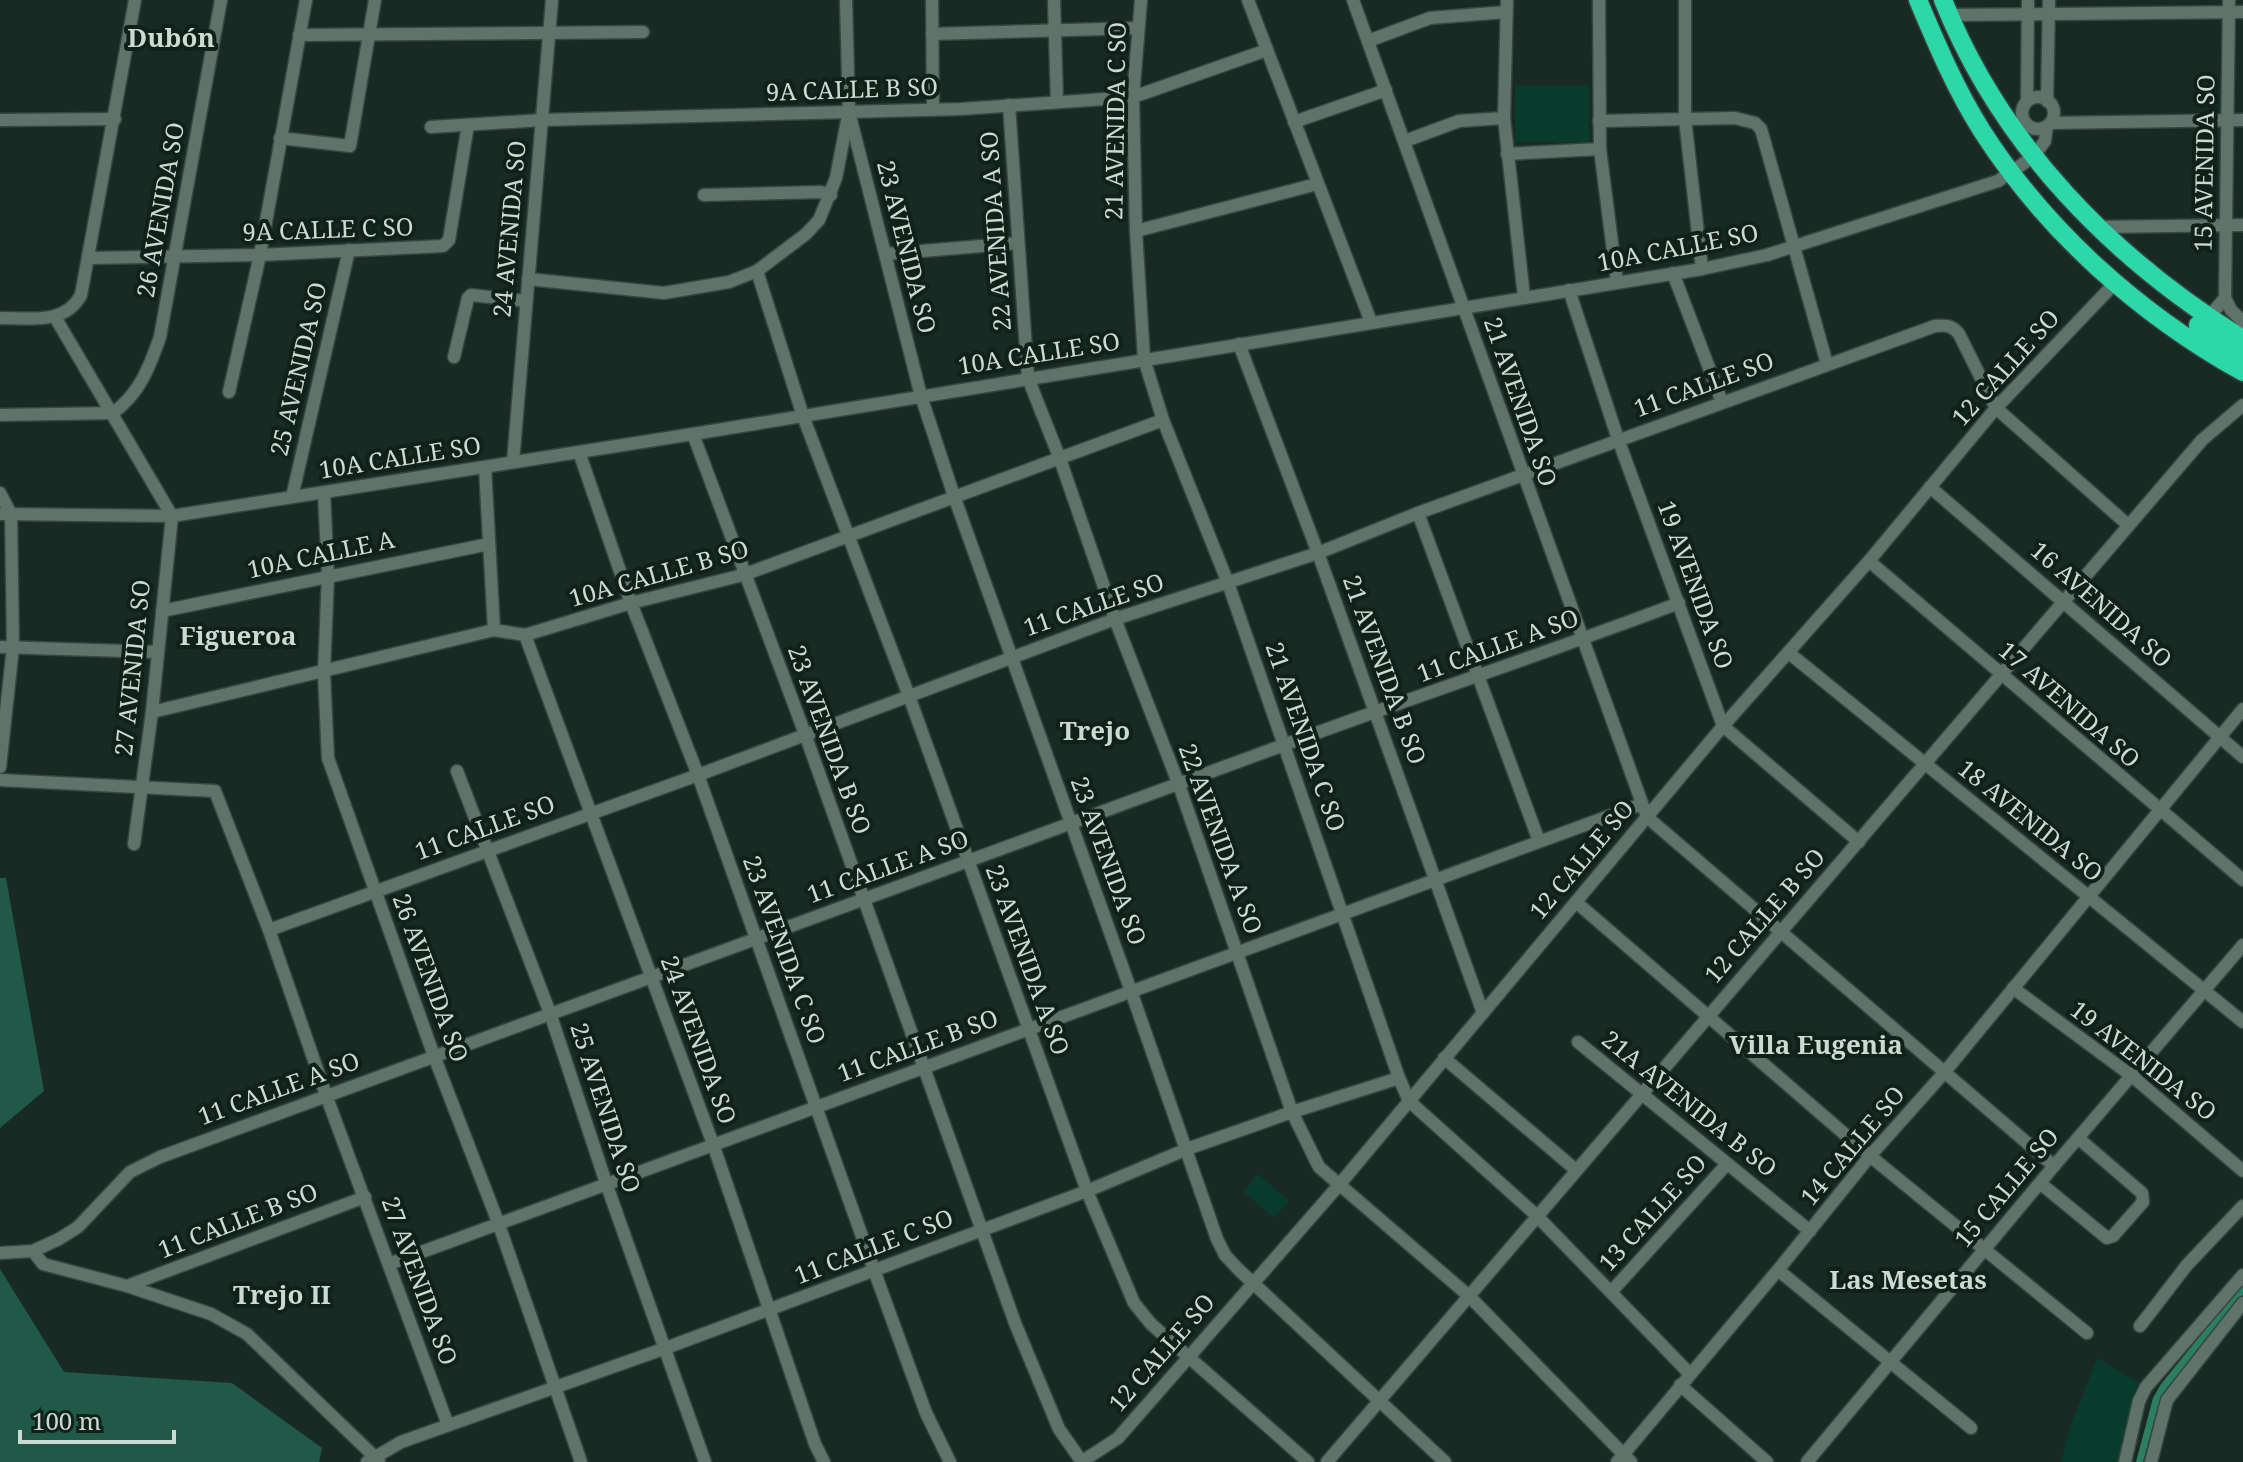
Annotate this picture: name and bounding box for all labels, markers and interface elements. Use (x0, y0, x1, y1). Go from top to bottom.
district label: Dubón (127, 19, 215, 55)
street label: 21 AVENIDA C SO (1096, 22, 1133, 220)
street label: 9A CALLE B SO (765, 69, 939, 108)
street label: 15 AVENIDA SO (2185, 74, 2222, 252)
street label: 26 AVENIDA SO (128, 120, 191, 300)
street label: 22 AVENIDA A SO (971, 130, 1018, 332)
street label: 24 AVENIDA SO (484, 139, 533, 319)
street label: 23 AVENIDA SO (870, 157, 945, 337)
street label: 9A CALLE C SO (242, 209, 414, 248)
street label: 10A CALLE SO (1594, 215, 1761, 278)
street label: 25 AVENIDA SO (262, 279, 334, 459)
street label: 12 CALLE SO (1944, 301, 2066, 433)
street label: 21 AVENIDA SO (1477, 312, 1566, 491)
street label: 10A CALLE SO (955, 323, 1122, 382)
street label: 11 CALLE SO (1629, 343, 1778, 424)
street label: 10A CALLE SO (316, 427, 483, 486)
street label: 19 AVENIDA SO (1651, 496, 1742, 673)
street label: 10A CALLE A (244, 522, 397, 585)
street label: 10A CALLE B SO (565, 531, 752, 614)
street label: 16 AVENIDA SO (2024, 533, 2180, 674)
street label: 11 CALLE SO (1019, 564, 1168, 643)
street label: 21 AVENIDA B SO (1336, 570, 1435, 769)
street label: 27 AVENIDA SO (106, 578, 157, 758)
street label: 11 CALLE A SO (1412, 600, 1583, 689)
district label: Figueroa (179, 617, 297, 653)
street label: 17 AVENIDA SO (1992, 633, 2148, 774)
street label: 21 AVENIDA C SO (1259, 637, 1354, 836)
street label: 23 AVENIDA B SO (781, 640, 880, 839)
district label: Trejo (1060, 712, 1130, 748)
street label: 22 AVENIDA A SO (1172, 739, 1271, 938)
street label: 18 AVENIDA SO (1952, 751, 2110, 888)
street label: 23 AVENIDA SO (1064, 772, 1155, 949)
street label: 11 CALLE SO (410, 786, 559, 867)
street label: 12 CALLE SO (1521, 792, 1641, 926)
street label: 11 CALLE A SO (802, 821, 973, 910)
street label: 12 CALLE B SO (1696, 841, 1832, 989)
street label: 23 AVENIDA C SO (736, 851, 835, 1048)
street label: 23 AVENIDA A SO (979, 860, 1078, 1059)
street label: 26 AVENIDA SO (386, 889, 477, 1066)
street label: 24 AVENIDA SO (654, 951, 745, 1128)
street label: 19 AVENIDA SO (2064, 992, 2224, 1127)
street label: 11 CALLE B SO (833, 1000, 1002, 1089)
street label: 25 AVENIDA SO (563, 1018, 650, 1197)
street label: 21A AVENIDA B SO (1596, 1022, 1784, 1184)
district label: Villa Eugenia (1729, 1026, 1903, 1062)
street label: 11 CALLE A SO (193, 1043, 364, 1132)
street label: 14 CALLE SO (1792, 1078, 1912, 1212)
street label: 15 CALLE SO (1946, 1120, 2066, 1254)
street label: 13 CALLE SO (1591, 1146, 1713, 1278)
street label: 11 CALLE B SO (153, 1174, 322, 1265)
street label: 27 AVENIDA SO (375, 1192, 466, 1369)
street label: 11 CALLE C SO (789, 1200, 958, 1291)
district label: Las Mesetas (1829, 1261, 1987, 1297)
district label: Trejo II (233, 1276, 331, 1312)
street label: 12 CALLE SO (1100, 1286, 1221, 1418)
scale bar (20, 1394, 174, 1444)
text: 100 m (32, 1404, 101, 1437)

